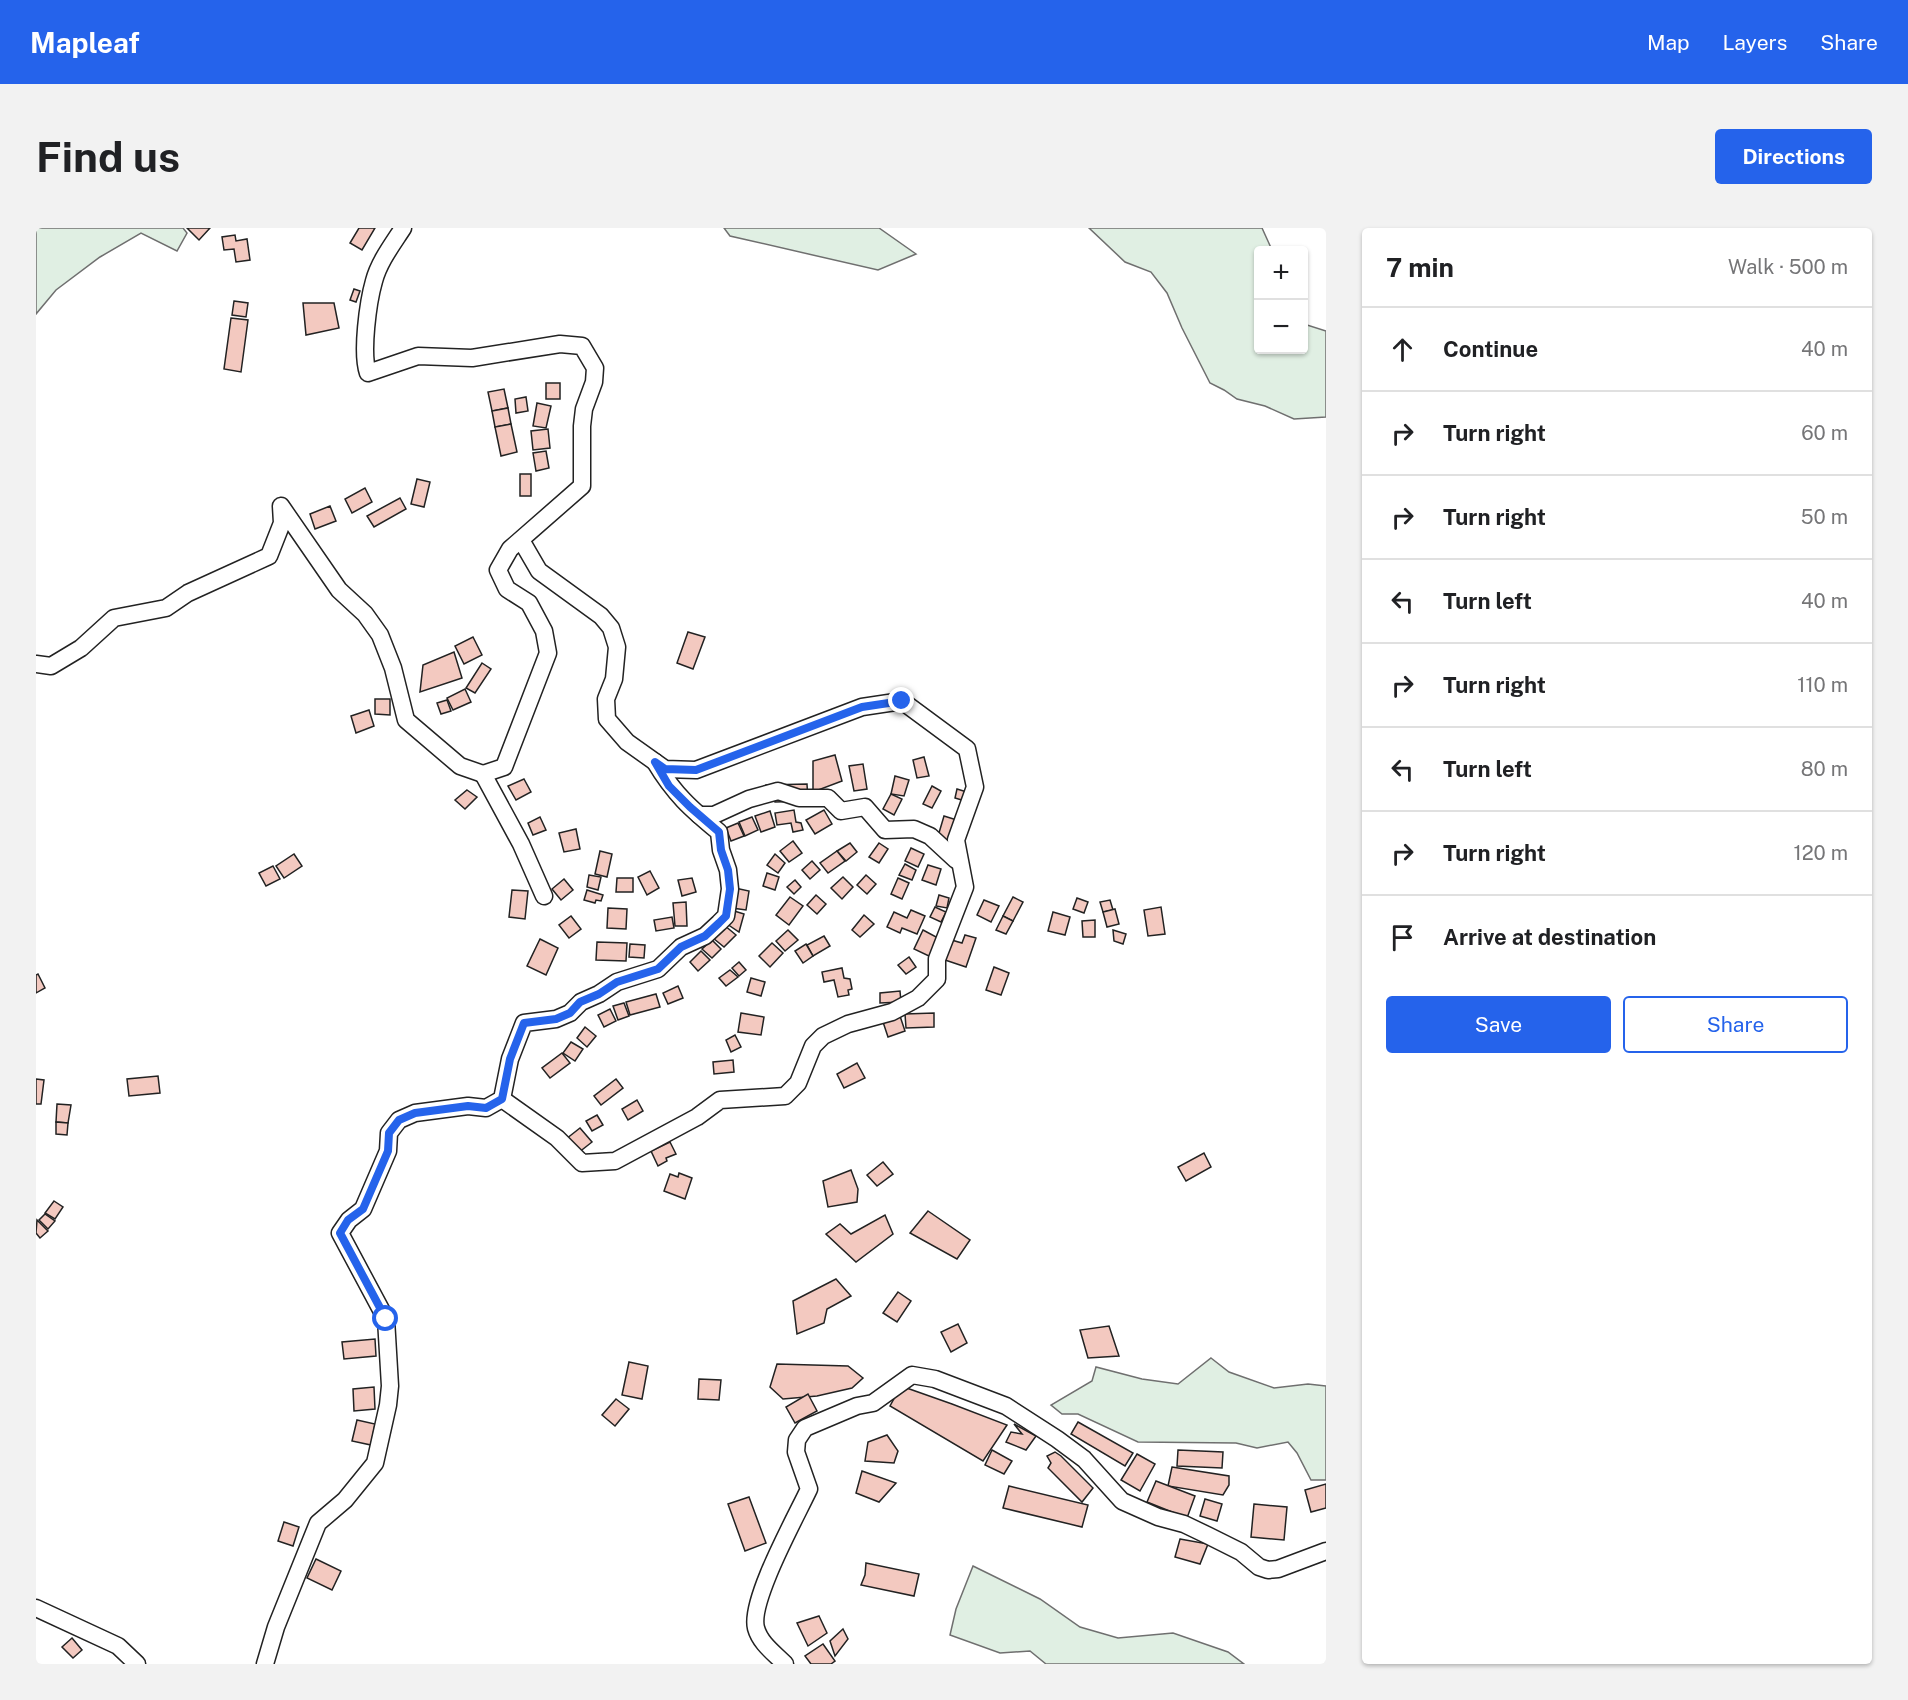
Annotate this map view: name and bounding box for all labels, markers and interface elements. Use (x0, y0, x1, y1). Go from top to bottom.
text: Mapleaf (30, 26, 140, 59)
text: Map (1647, 30, 1690, 55)
text: Layers (1723, 30, 1787, 55)
text: Share (1820, 30, 1878, 55)
button: Directions (1715, 129, 1872, 184)
text: Find us (36, 132, 180, 181)
map controls (1254, 246, 1308, 354)
button: + (1254, 246, 1308, 300)
text: 7 min (1386, 252, 1454, 283)
text: Walk · 500 m (1728, 255, 1848, 279)
button: − (1254, 300, 1308, 354)
icon: ahead (1386, 333, 1419, 366)
text: Continue (1443, 336, 1538, 362)
text: 40 m (1801, 337, 1848, 361)
icon: right (1386, 417, 1419, 450)
text: Turn right (1443, 420, 1546, 446)
text: 60 m (1801, 421, 1848, 445)
icon: right (1386, 501, 1419, 534)
text: Turn right (1443, 504, 1546, 530)
text: 50 m (1801, 505, 1848, 529)
icon: left (1386, 585, 1419, 618)
text: Turn left (1443, 588, 1532, 614)
text: 40 m (1801, 589, 1848, 613)
icon: right (1386, 669, 1419, 702)
text: Turn right (1443, 672, 1546, 698)
text: 110 m (1797, 673, 1848, 697)
route end (888, 687, 914, 713)
icon: left (1386, 753, 1419, 786)
text: Turn left (1443, 756, 1532, 782)
text: 80 m (1801, 757, 1848, 781)
icon: right (1386, 837, 1419, 870)
text: Turn right (1443, 840, 1546, 866)
text: 120 m (1794, 841, 1848, 865)
icon: arrive (1386, 921, 1419, 954)
text: Arrive at destination (1443, 924, 1656, 950)
button: Save (1386, 996, 1611, 1053)
button: Share (1623, 996, 1848, 1053)
route start (372, 1305, 398, 1331)

